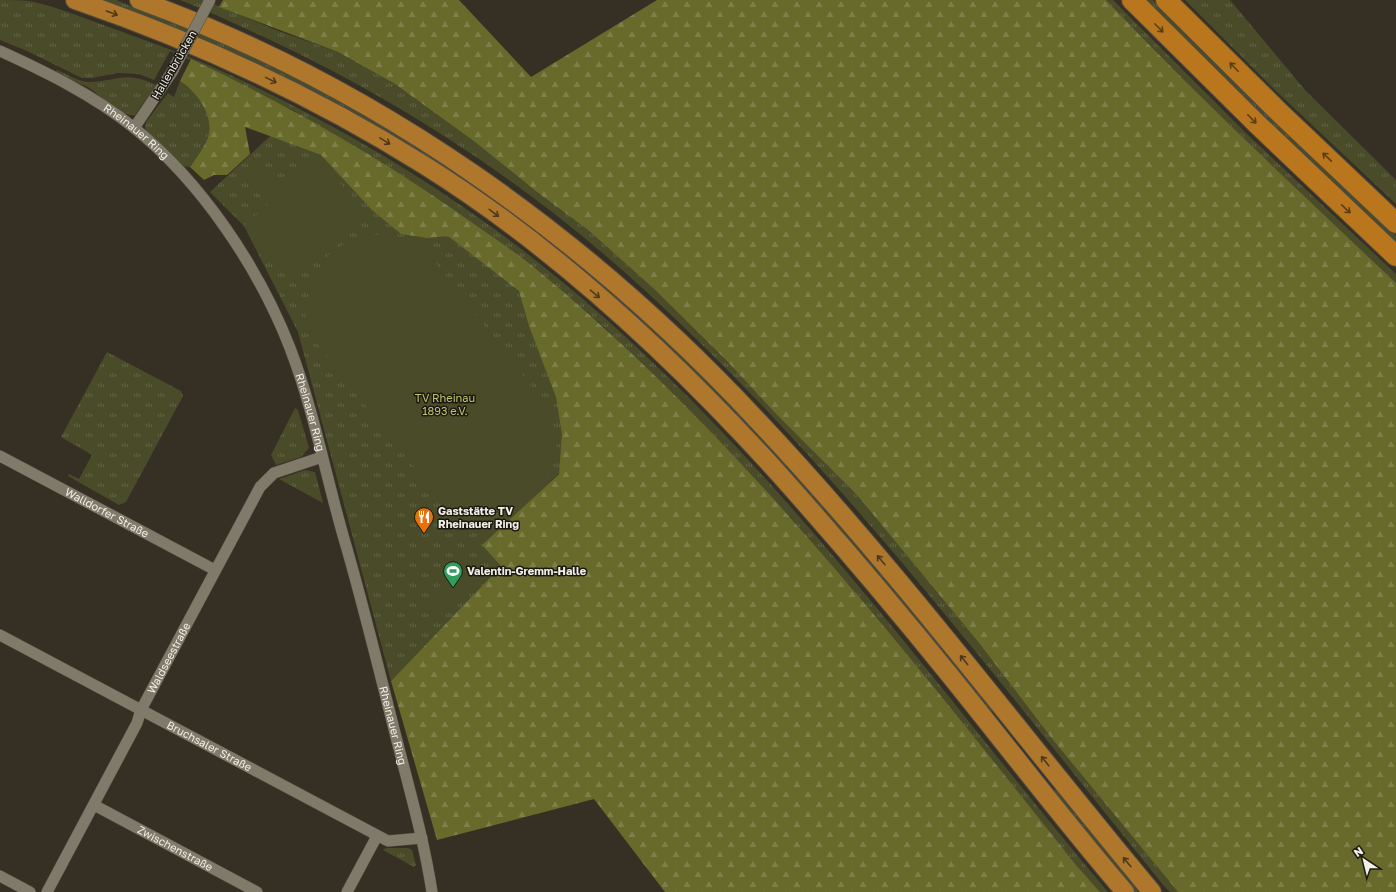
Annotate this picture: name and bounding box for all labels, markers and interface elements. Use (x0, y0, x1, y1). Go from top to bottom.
one-way arrow (105, 9, 117, 17)
one-way arrow (1155, 23, 1164, 33)
street label: Hallenbrücken (149, 28, 199, 102)
one-way arrow (1229, 62, 1239, 72)
one-way arrow (265, 77, 277, 84)
street label: Rheinauer Ring (101, 101, 172, 162)
one-way arrow (1247, 114, 1257, 124)
one-way arrow (379, 138, 391, 146)
one-way arrow (1322, 153, 1332, 162)
one-way arrow (1340, 204, 1350, 213)
one-way arrow (488, 209, 499, 217)
one-way arrow (590, 289, 601, 298)
street label: Rheinauer Ring (293, 371, 328, 453)
park label: TV Rheinau 1893 e.V. (415, 391, 475, 417)
street label: Walldorfer Straße (63, 485, 151, 540)
place label: Gaststätte TV Rheinauer Ring (438, 504, 519, 530)
restaurant icon: Gaststätte TV Rheinauer Ring (413, 506, 435, 534)
one-way arrow (877, 554, 886, 565)
sports icon: Valentin-Gremm-Halle (442, 560, 464, 588)
place label: Valentin-Gremm-Halle (467, 564, 587, 577)
street label: Waldseestraße (144, 620, 193, 696)
one-way arrow (959, 654, 968, 665)
street label: Rheinauer Ring (377, 685, 410, 766)
street label: Bruchsaler Straße (165, 718, 254, 774)
one-way arrow (1041, 756, 1049, 767)
street label: Zwischenstraße (136, 822, 215, 873)
north arrow (1344, 840, 1384, 880)
text: N (1351, 844, 1365, 859)
one-way arrow (1123, 857, 1132, 867)

